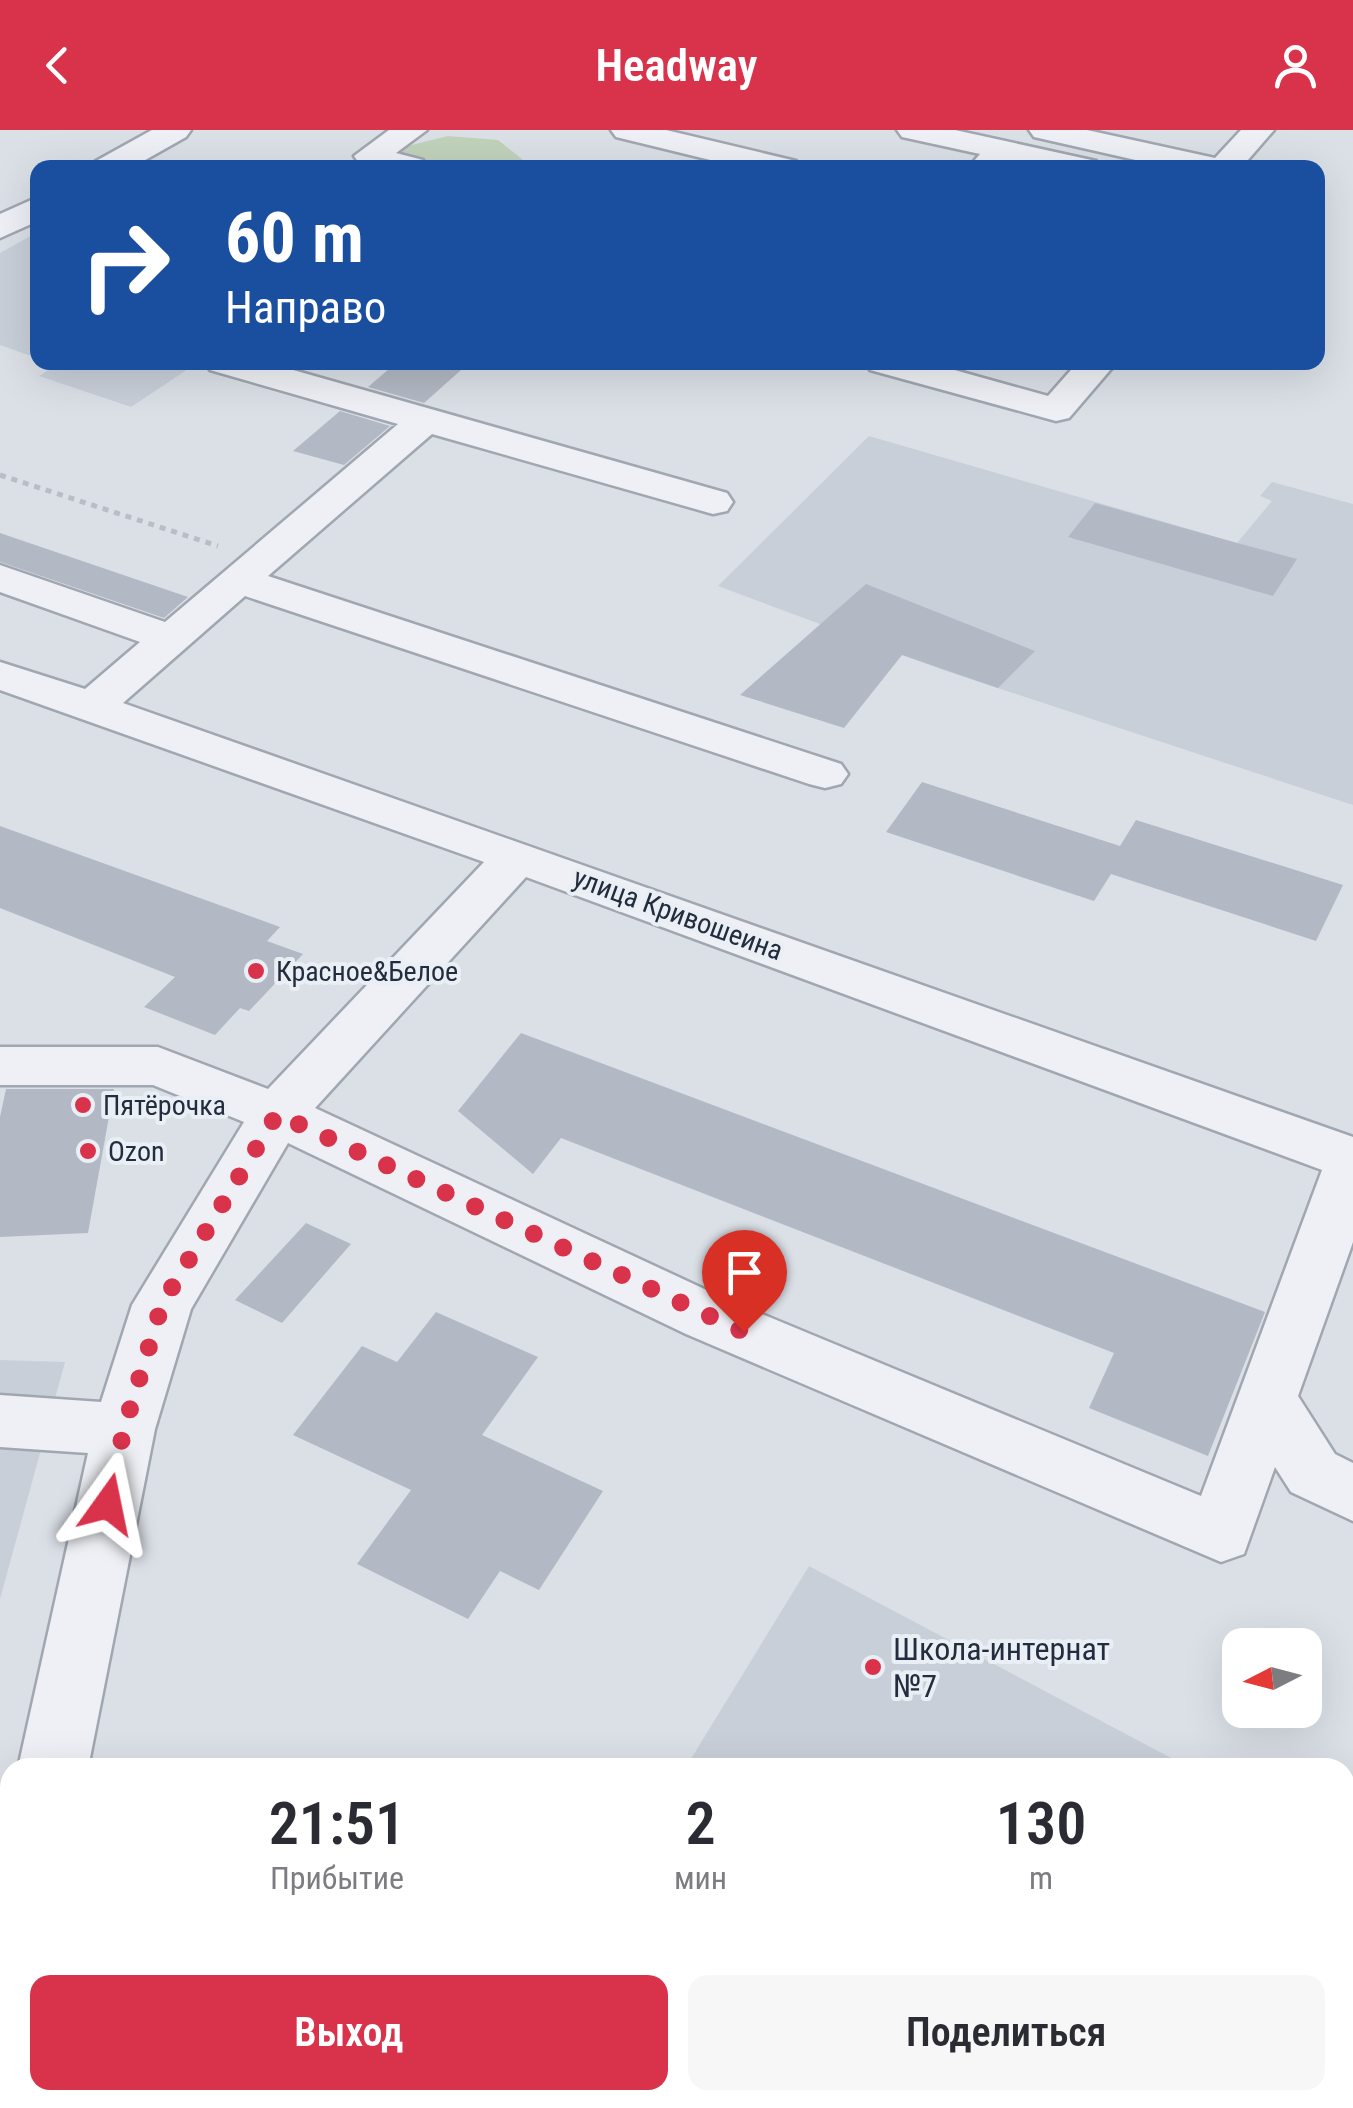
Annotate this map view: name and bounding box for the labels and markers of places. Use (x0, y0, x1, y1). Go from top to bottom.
place label: Красное&Белое (276, 955, 458, 988)
marker: Красное&Белое (245, 960, 267, 982)
place label: Пятёрочка (103, 1089, 226, 1122)
marker: Пятёрочка (72, 1094, 94, 1116)
place label: Ozon (108, 1135, 165, 1168)
marker: Ozon (77, 1140, 99, 1162)
pin (702, 1230, 787, 1333)
place label: Школа-интернат №7 (893, 1630, 1110, 1705)
marker: Школа-интернат №7 (862, 1656, 884, 1678)

